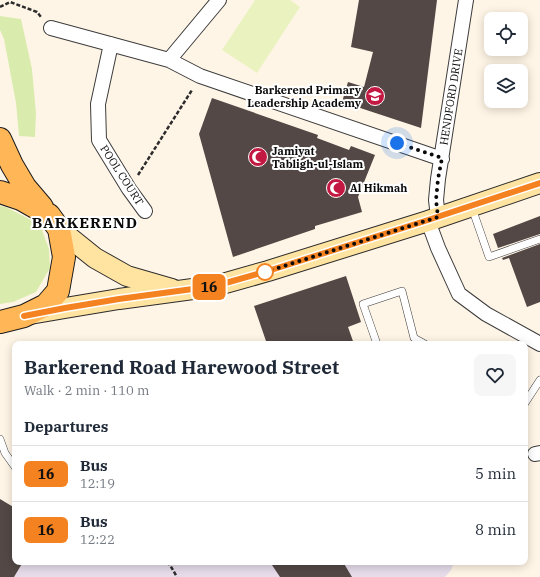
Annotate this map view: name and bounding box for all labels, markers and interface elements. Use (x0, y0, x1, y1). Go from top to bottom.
map controls (484, 12, 528, 108)
button: locate (484, 12, 528, 56)
street label: HENDFORD DRIVE (436, 48, 466, 146)
button: layers (484, 64, 528, 108)
place label: Barkerend Primary Leadership Academy (247, 83, 362, 110)
school or university icon: Barkerend Primary Leadership Academy (364, 85, 386, 107)
your location (387, 133, 407, 153)
street label: POOL COURT (97, 142, 147, 208)
place label: Jamiyat Tabligh-ul-Islam (272, 144, 363, 171)
mosque icon: Jamiyat Tabligh-ul-Islam (247, 146, 269, 168)
mosque icon: Al Hikmah (325, 177, 347, 199)
place label: Al Hikmah (350, 181, 407, 195)
district label: BARKEREND (32, 213, 138, 232)
unlabelled marker (256, 263, 274, 281)
line badge: 16 (191, 274, 227, 300)
text: 16 (201, 278, 217, 296)
button: heart (474, 354, 516, 396)
text: Barkerend Road Harewood Street (24, 355, 339, 379)
text: Walk · 2 min · 110 m (24, 382, 149, 399)
text: Departures (24, 417, 108, 436)
text: Bus (80, 456, 108, 475)
text: 5 min (475, 464, 516, 483)
text: 16 (38, 465, 54, 483)
text: 12:19 (80, 475, 115, 492)
text: Bus (80, 512, 108, 531)
text: 8 min (475, 520, 516, 539)
text: 16 (38, 521, 54, 539)
text: 12:22 (80, 531, 115, 548)

